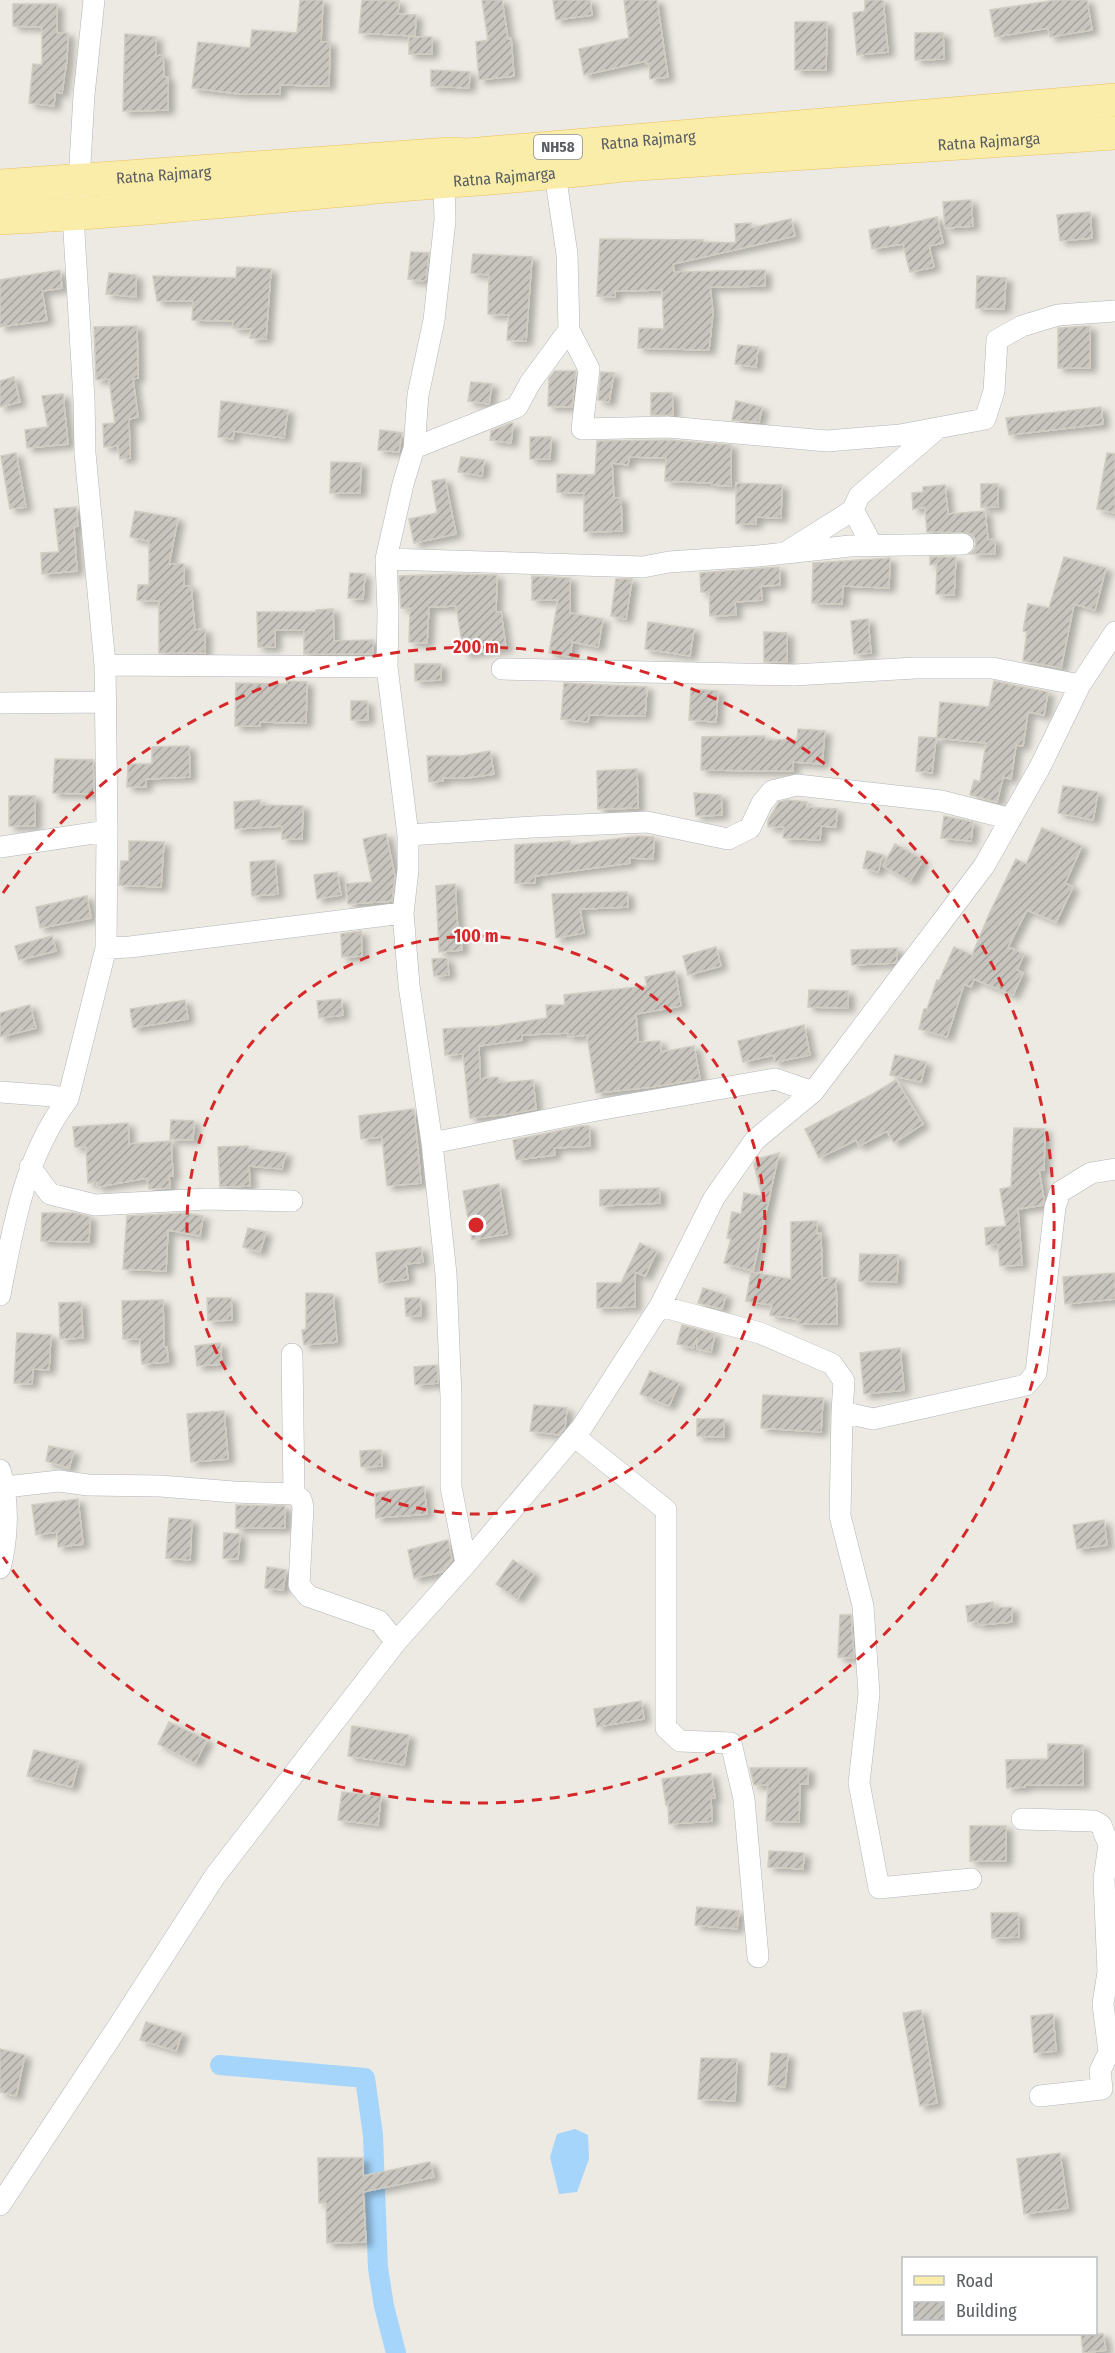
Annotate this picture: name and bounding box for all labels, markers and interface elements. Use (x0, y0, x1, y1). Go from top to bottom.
street label: Ratna Rajmarg (600, 126, 697, 153)
street label: Ratna Rajmarga (937, 128, 1041, 154)
road number: NH58 (534, 135, 582, 159)
street label: Ratna Rajmarg (116, 161, 212, 187)
street label: Ratna Rajmarga (452, 163, 556, 190)
text: 200 m (452, 636, 499, 658)
text: 100 m (454, 925, 498, 947)
centre of rings (466, 1215, 486, 1235)
legend (902, 2257, 1097, 2335)
text: Road (956, 2270, 993, 2292)
text: Building (956, 2300, 1017, 2322)

